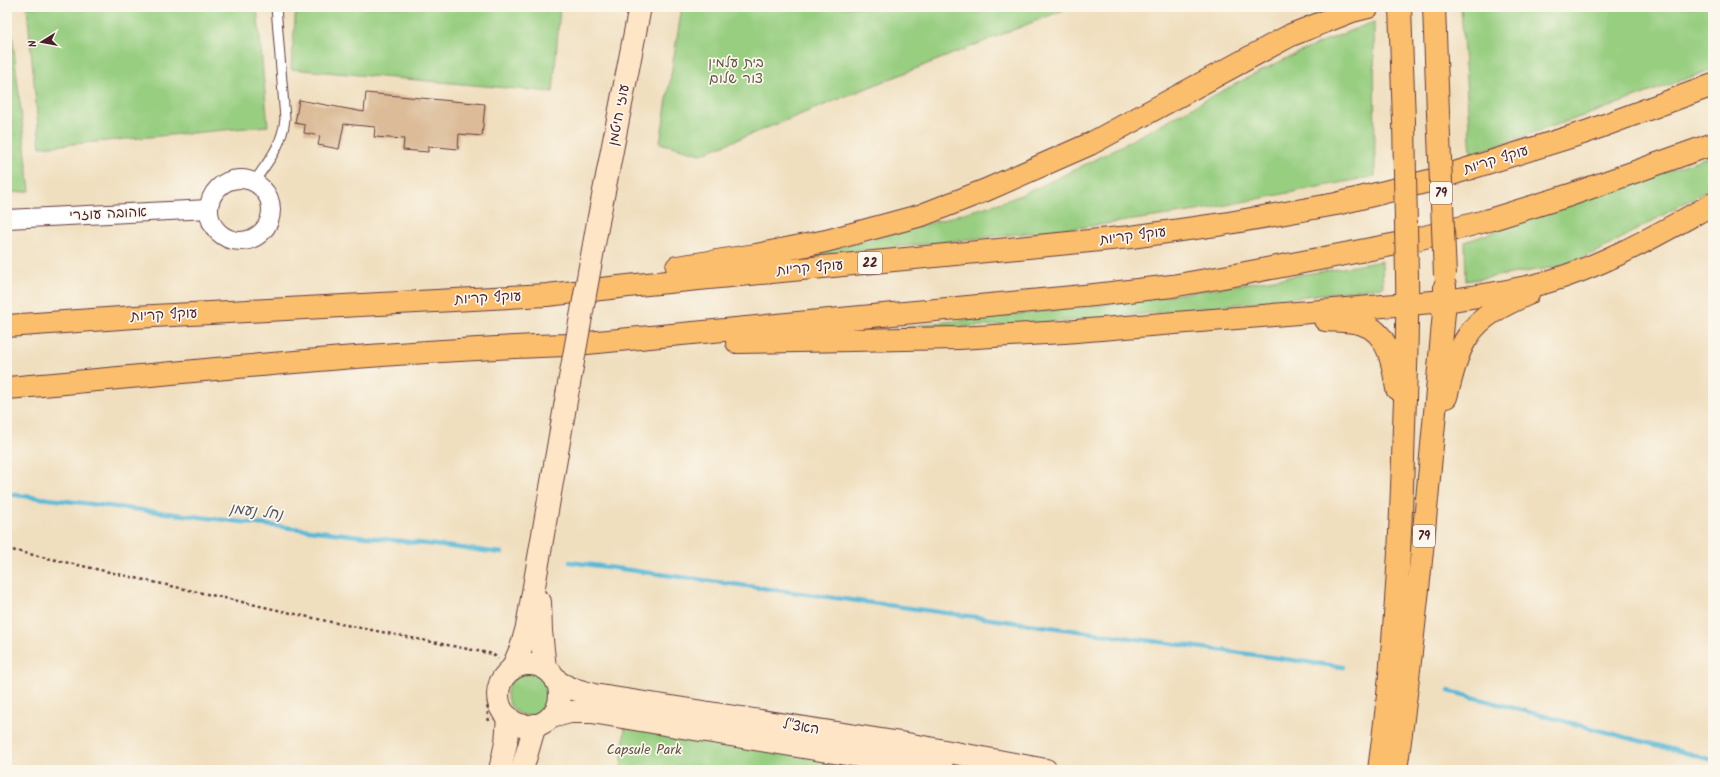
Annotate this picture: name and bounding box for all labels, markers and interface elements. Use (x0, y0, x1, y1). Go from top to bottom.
north arrow (22, 22, 62, 62)
text: N (24, 39, 43, 49)
park label: בית עלמין צור שלום (708, 52, 764, 90)
street label: עוזי חיטמן (602, 82, 636, 148)
street label: עוקף קריות (1460, 140, 1531, 181)
road number: 79 (1430, 182, 1452, 204)
street label: אהובה עוזרי (69, 201, 147, 227)
street label: עוקף קריות (1097, 221, 1168, 251)
road number: 22 (858, 252, 882, 274)
street label: עוקף קריות (775, 254, 844, 282)
street label: עוקף קריות (453, 285, 522, 311)
street label: עוקף קריות (129, 302, 198, 328)
water label: נחל נעמן (227, 497, 286, 527)
road number: 79 (1413, 525, 1435, 547)
street label: האצ"ל (781, 713, 821, 741)
park label: Capsule Park (606, 739, 682, 761)

